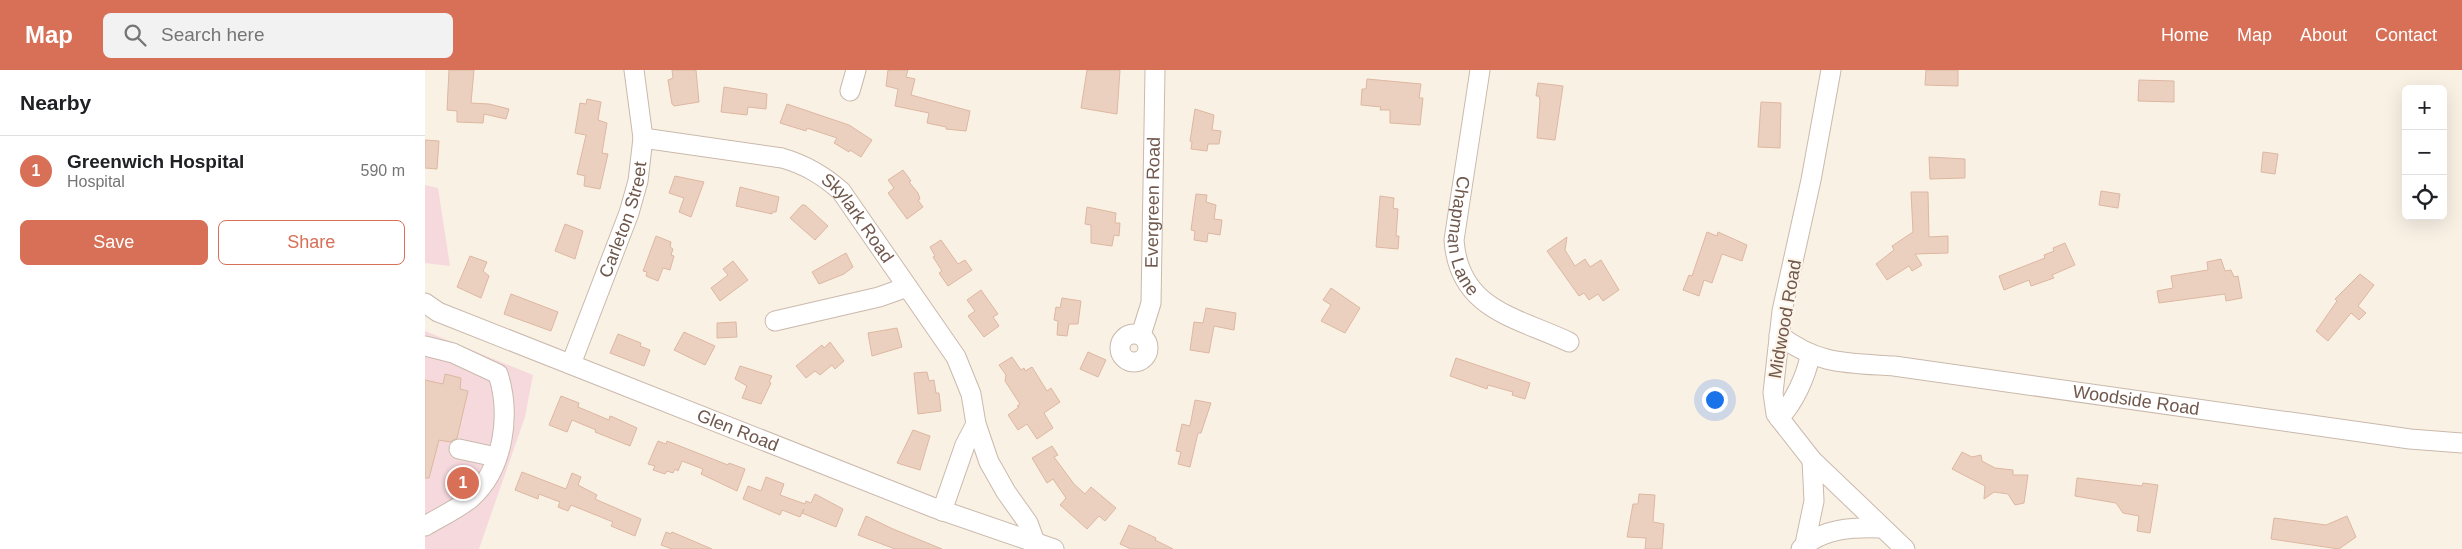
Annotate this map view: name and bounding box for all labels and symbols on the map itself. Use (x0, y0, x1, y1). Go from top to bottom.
street label: Evergreen Road (1142, 137, 1164, 268)
street label: Carleton Street (595, 160, 650, 280)
street label: Skylark Road (818, 169, 898, 267)
street label: Chapman Lane (1443, 175, 1483, 300)
street label: Midwood Road (1765, 258, 1805, 380)
street label: Woodside Road (2071, 381, 2201, 419)
your location (1702, 387, 1728, 413)
street label: Glen Road (694, 405, 781, 455)
pin: 1 (447, 464, 479, 502)

